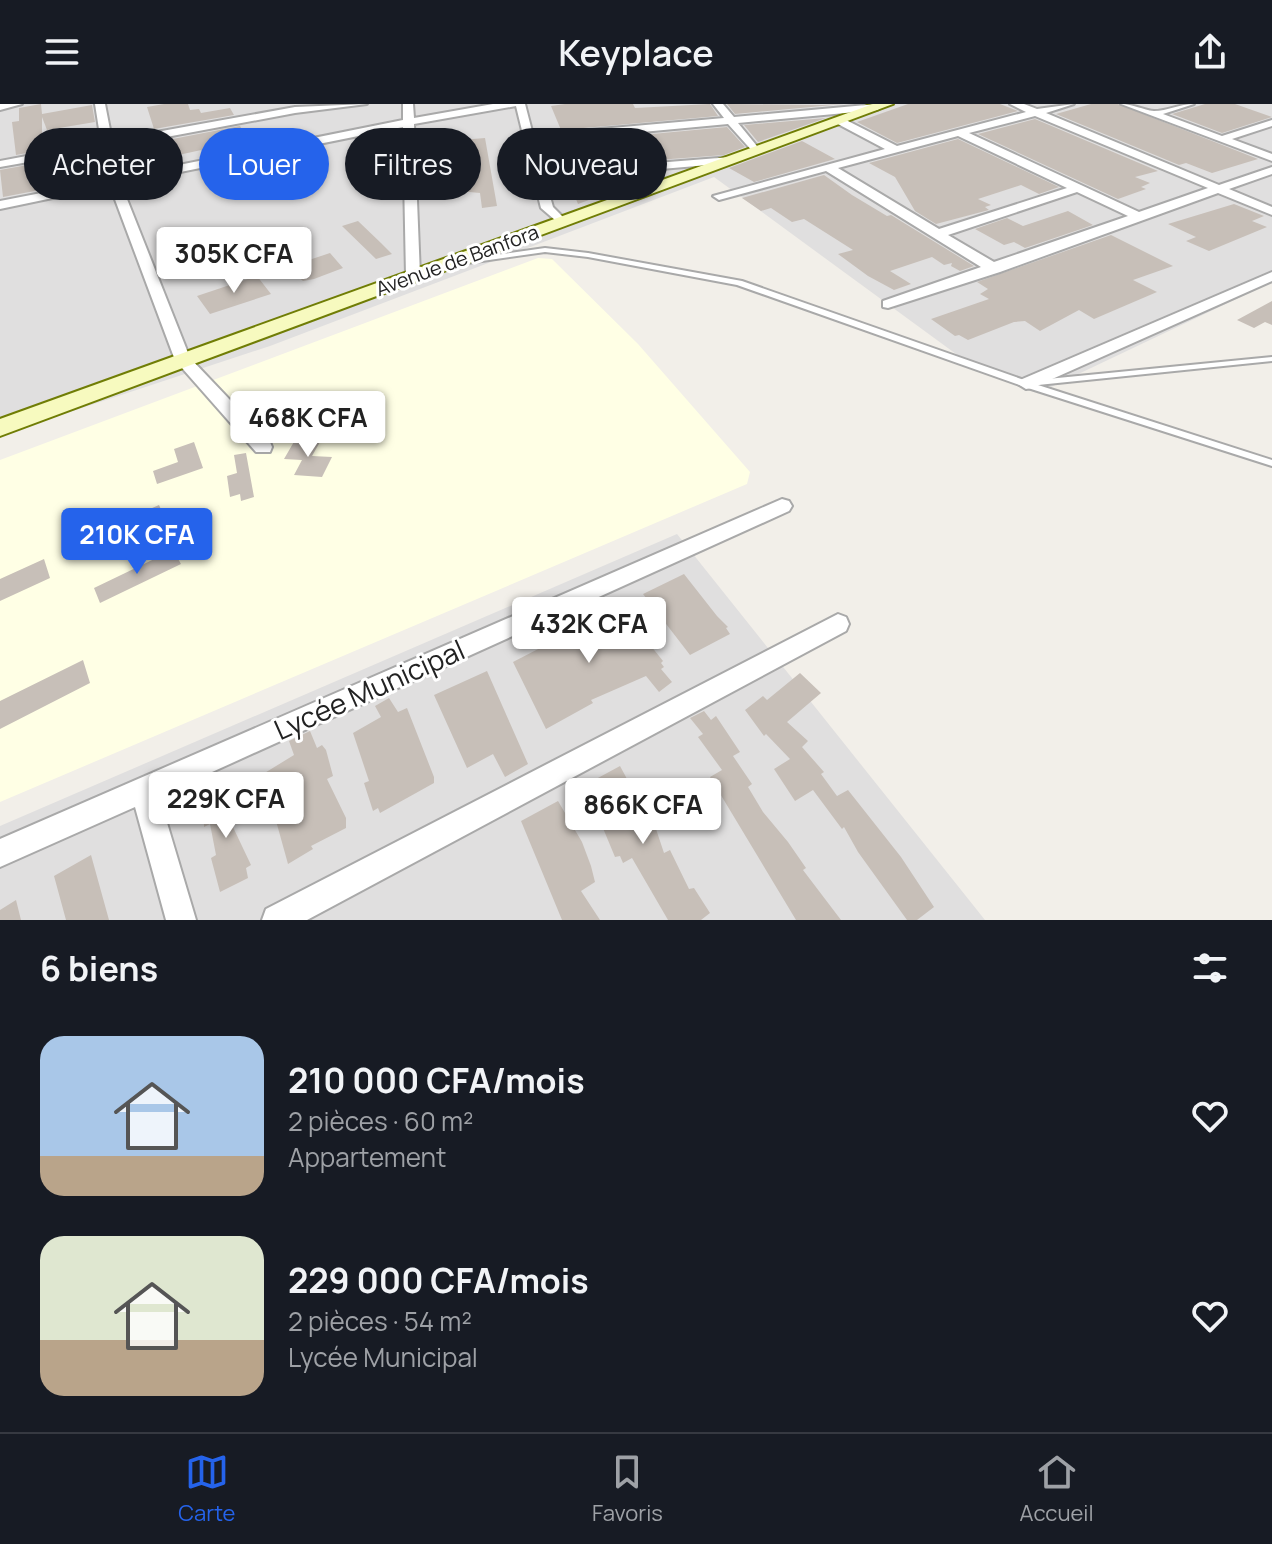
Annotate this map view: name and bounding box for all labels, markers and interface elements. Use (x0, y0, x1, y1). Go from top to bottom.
text: Keyplace (558, 28, 714, 77)
icon: menu (40, 30, 84, 74)
icon: share (1188, 30, 1232, 74)
chip: Acheter (24, 128, 183, 200)
chip: Louer (199, 128, 329, 200)
chip: Filtres (345, 128, 481, 200)
chip: Nouveau (497, 128, 667, 200)
street label: Avenue de Banfora (372, 218, 542, 302)
pin: 305K CFA (151, 227, 317, 295)
text: 305K CFA (175, 235, 293, 271)
pin: 468K CFA (225, 391, 391, 459)
text: 468K CFA (248, 399, 368, 435)
pin: 210K CFA (54, 508, 220, 576)
text: 210K CFA (79, 516, 195, 552)
pin: 432K CFA (506, 597, 672, 665)
text: 432K CFA (530, 605, 648, 641)
street label: Lycée Municipal (268, 630, 470, 748)
pin: 229K CFA (143, 772, 309, 840)
pin: 866K CFA (560, 778, 726, 846)
text: 229K CFA (167, 780, 285, 816)
text: 866K CFA (583, 786, 703, 822)
text: 6 biens (40, 945, 158, 991)
icon: filters (1188, 946, 1232, 990)
text: 210 000 CFA/mois (288, 1057, 585, 1103)
icon: home (104, 1068, 200, 1164)
icon: heart (1188, 1094, 1232, 1138)
text: 2 pièces · 60 m² (288, 1103, 473, 1139)
text: Appartement (288, 1139, 446, 1175)
text: 229 000 CFA/mois (288, 1257, 589, 1303)
icon: home (104, 1268, 200, 1364)
icon: heart (1188, 1294, 1232, 1338)
text: 2 pièces · 54 m² (288, 1303, 472, 1339)
text: Lycée Municipal (288, 1339, 478, 1375)
tab: Carte (178, 1450, 235, 1528)
tab: Favoris (592, 1450, 663, 1528)
tab: Accueil (1019, 1450, 1094, 1528)

